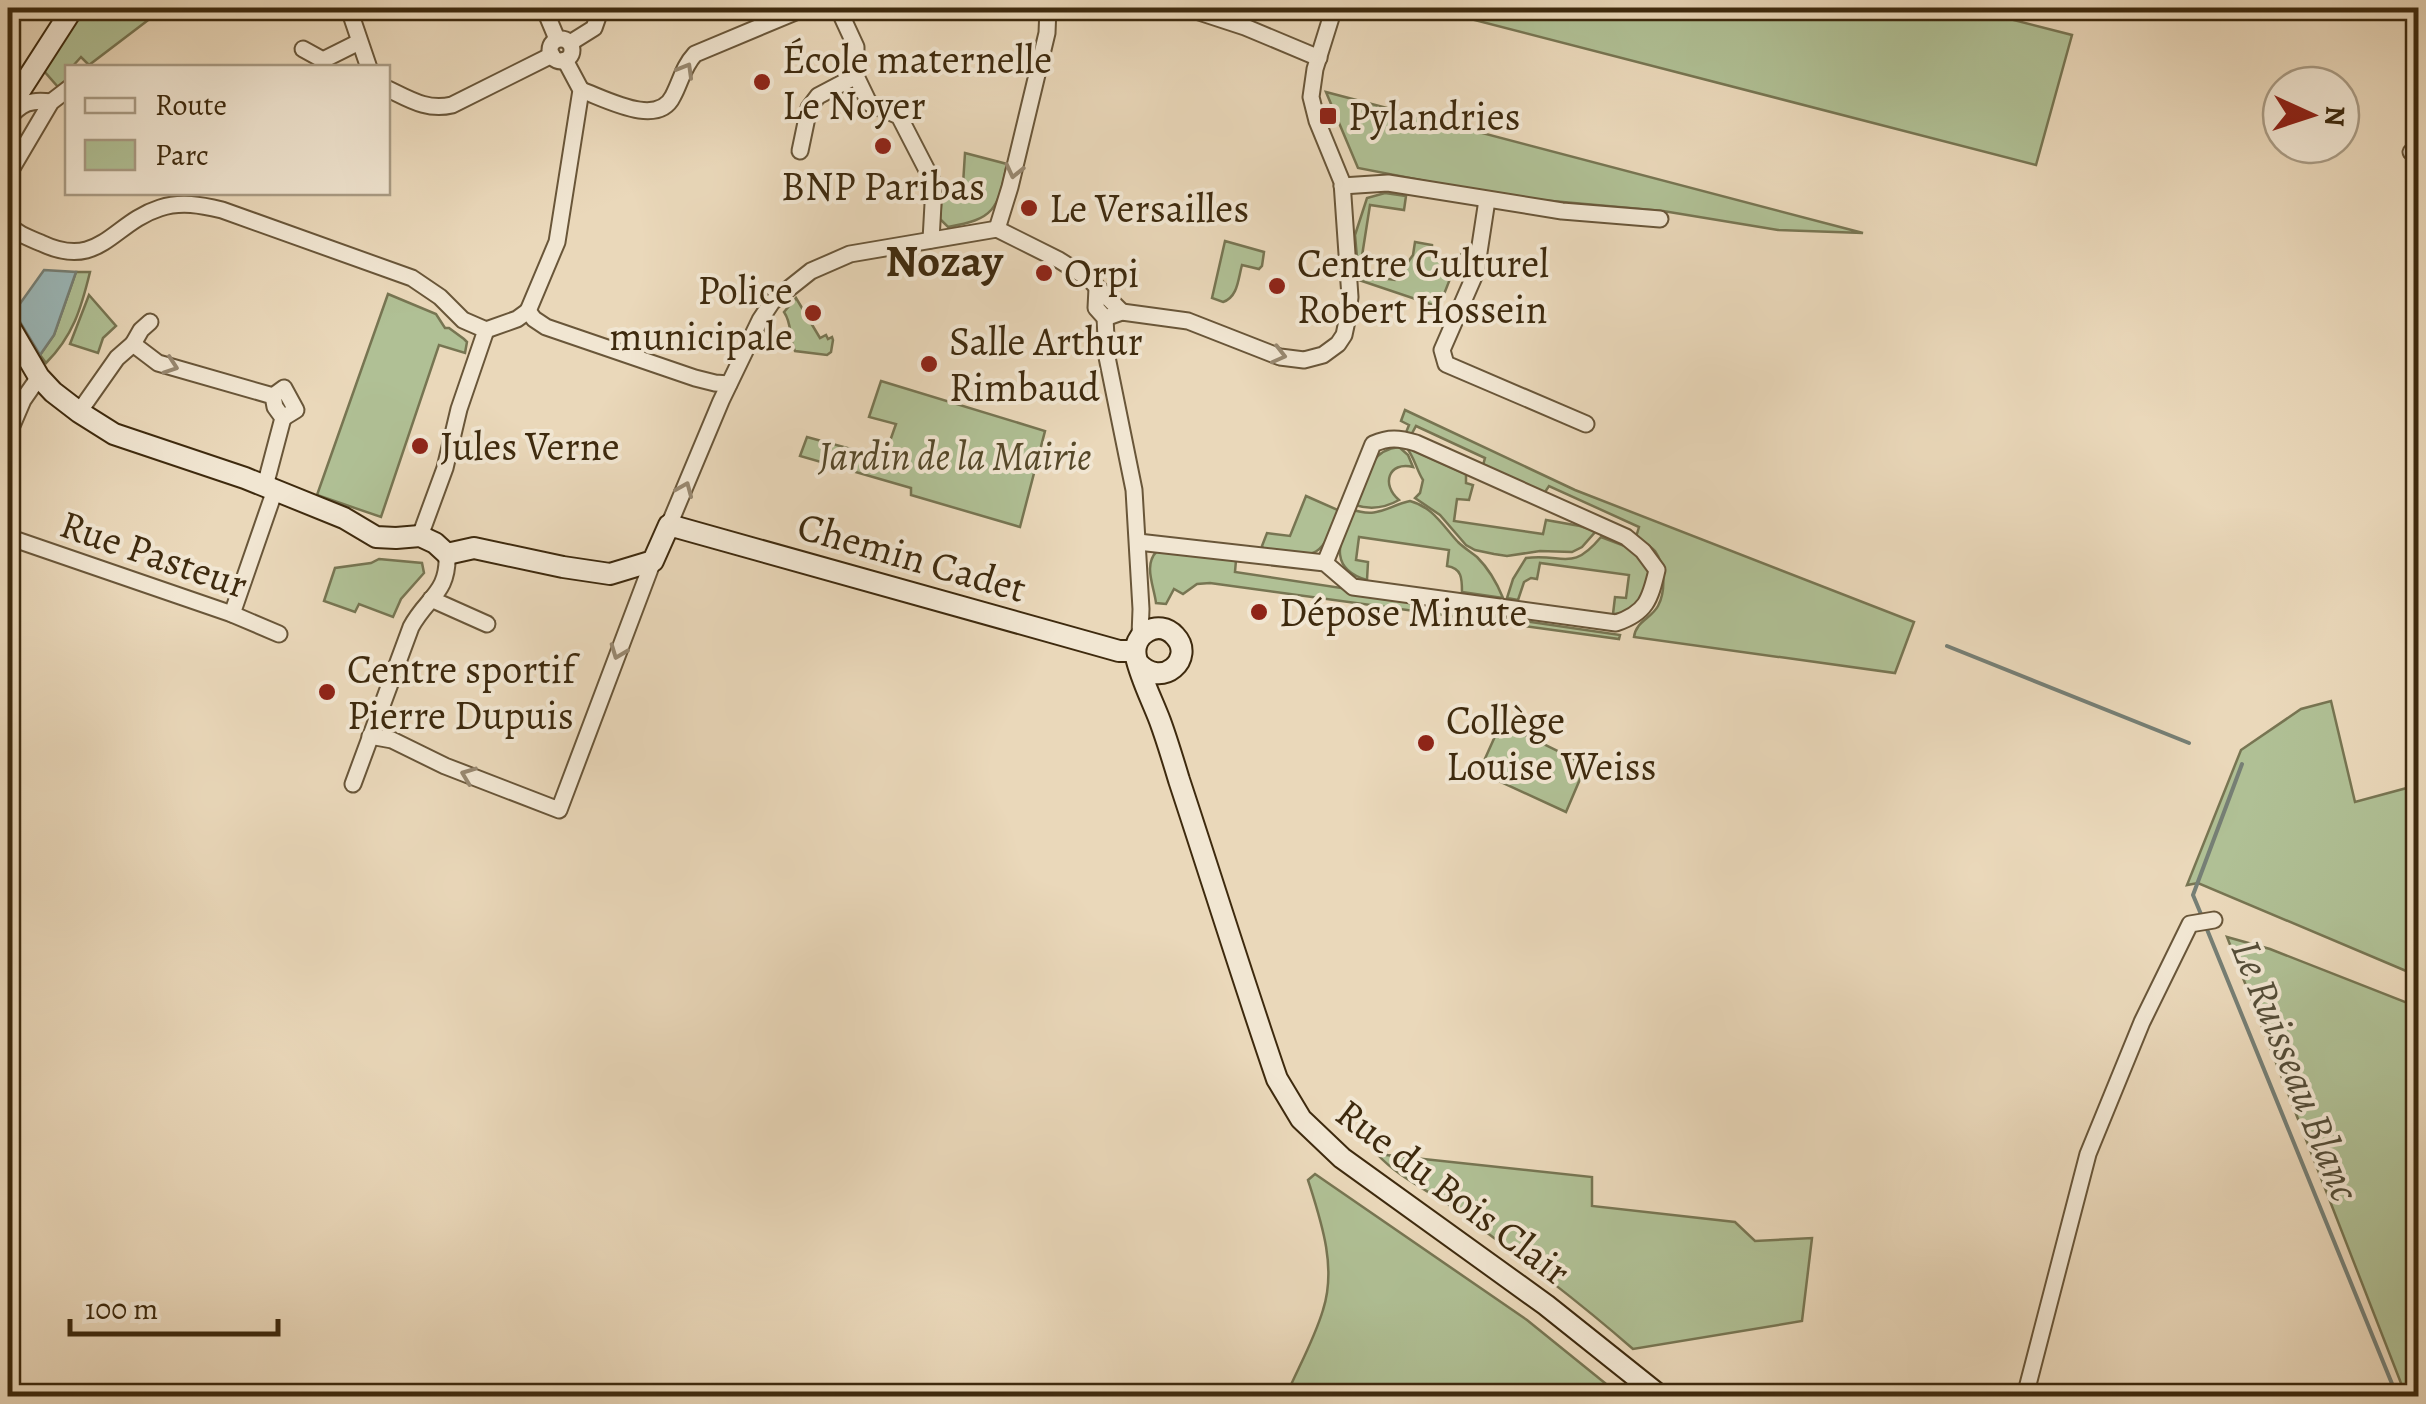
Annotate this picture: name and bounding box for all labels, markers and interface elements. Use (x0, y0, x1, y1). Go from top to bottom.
place label: École maternelle Le Noyer (782, 32, 1052, 133)
one-way arrow (674, 62, 693, 80)
legend (65, 65, 390, 195)
north arrow (2261, 65, 2361, 165)
marker: École maternelle Le Noyer (751, 71, 773, 93)
text: Route (155, 85, 227, 125)
place label: Pylandries (1348, 89, 1521, 144)
marker: Pylandries (1317, 105, 1339, 127)
text: N (2315, 105, 2354, 127)
text: Parc (155, 135, 209, 175)
marker: BNP Paribas (872, 135, 894, 157)
place label: BNP Paribas (781, 159, 985, 214)
one-way arrow (1005, 162, 1026, 179)
place label: Le Versailles (1049, 181, 1249, 236)
marker: Le Versailles (1018, 197, 1040, 219)
district label: Nozay (885, 230, 1004, 292)
place label: Centre Culturel Robert Hossein (1297, 236, 1549, 337)
place label: Orpi (1064, 246, 1139, 301)
marker: Orpi (1033, 262, 1055, 284)
place label: Police municipale (609, 263, 793, 364)
marker: Centre Culturel Robert Hossein (1266, 275, 1288, 297)
marker: Police municipale (802, 302, 824, 324)
place label: Salle Arthur Rimbaud (949, 314, 1143, 415)
one-way arrow (1270, 343, 1287, 364)
marker: Salle Arthur Rimbaud (918, 353, 940, 375)
one-way arrow (162, 354, 179, 374)
place label: Jules Verne (440, 419, 620, 474)
park label: Jardin de la Mairie (818, 429, 1091, 484)
marker: Jules Verne (409, 435, 431, 457)
one-way arrow (673, 481, 693, 499)
street label: Rue Pasteur (53, 496, 255, 612)
street label: Chemin Cadet (791, 498, 1033, 616)
place label: Dépose Minute (1279, 585, 1527, 640)
marker: Dépose Minute (1248, 601, 1270, 623)
place label: Centre sportif Pierre Dupuis (347, 642, 581, 743)
one-way arrow (609, 642, 630, 659)
marker: Centre sportif Pierre Dupuis (316, 681, 338, 703)
place label: Collège Louise Weiss (1446, 693, 1657, 794)
marker: Collège Louise Weiss (1415, 732, 1437, 754)
one-way arrow (460, 766, 478, 786)
water label: Le Ruisseau Blanc (2218, 931, 2375, 1210)
street label: Rue du Bois Clair (1324, 1086, 1582, 1298)
scale bar (70, 1274, 278, 1336)
text: 100 m (85, 1289, 158, 1329)

